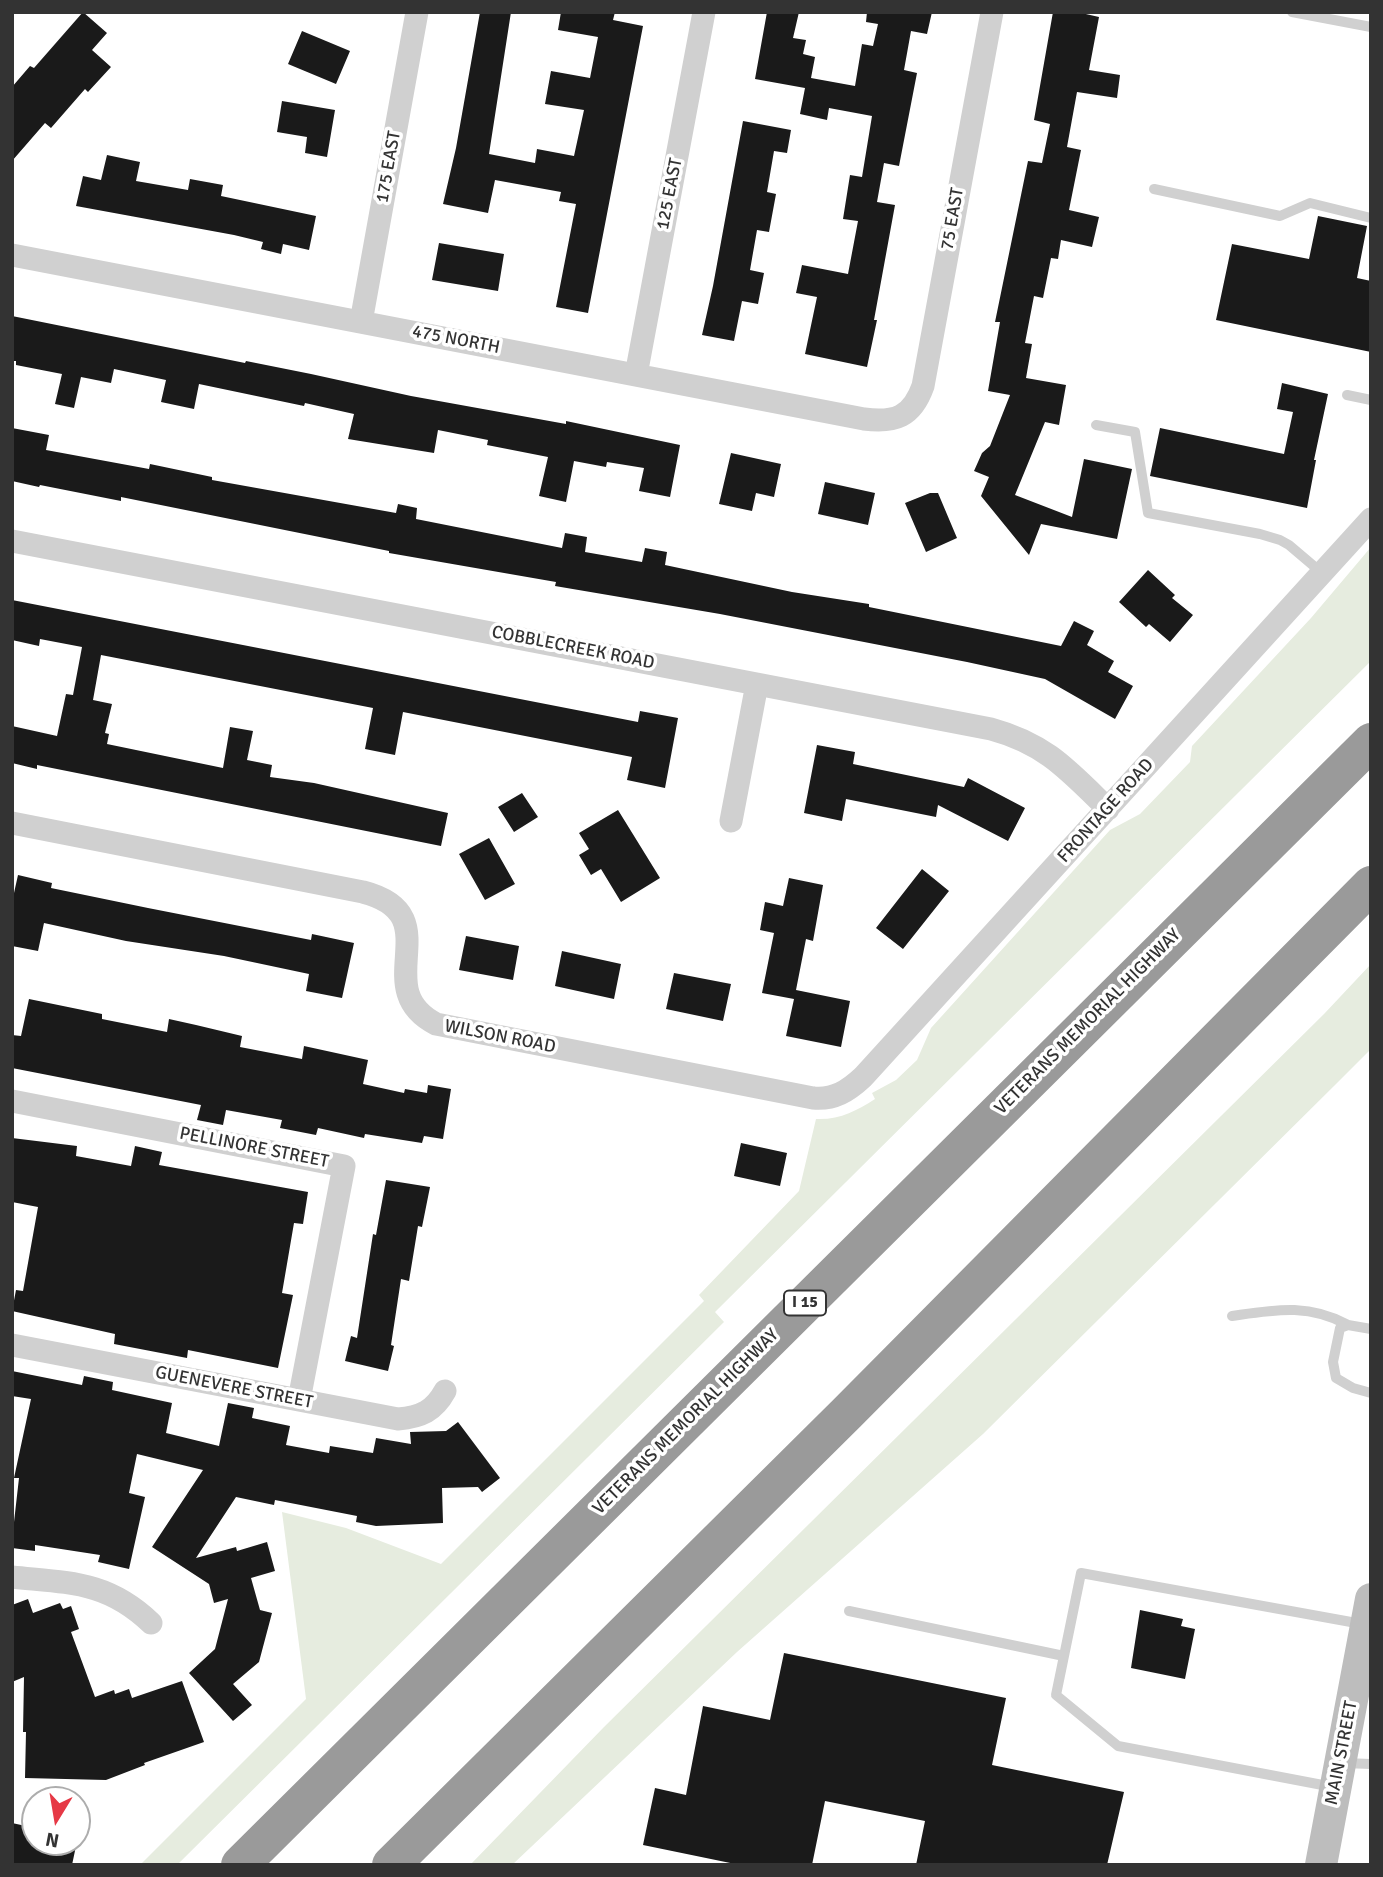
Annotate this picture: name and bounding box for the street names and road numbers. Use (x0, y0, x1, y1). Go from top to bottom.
street label: 175 EAST (372, 129, 406, 205)
street label: 125 EAST (652, 156, 688, 232)
street label: 75 EAST (937, 186, 969, 252)
street label: 475 NORTH (410, 321, 502, 359)
street label: COBBLECREEK ROAD (490, 622, 656, 674)
street label: FRONTAGE ROAD (1053, 754, 1159, 868)
street label: VETERANS MEMORIAL HIGHWAY (991, 925, 1185, 1119)
street label: WILSON ROAD (443, 1016, 557, 1058)
street label: PELLINORE STREET (178, 1123, 330, 1173)
road number: I 15 (784, 1290, 826, 1316)
street label: VETERANS MEMORIAL HIGHWAY (589, 1325, 783, 1519)
street label: GUENEVERE STREET (153, 1362, 315, 1414)
street label: MAIN STREET (1321, 1699, 1363, 1807)

